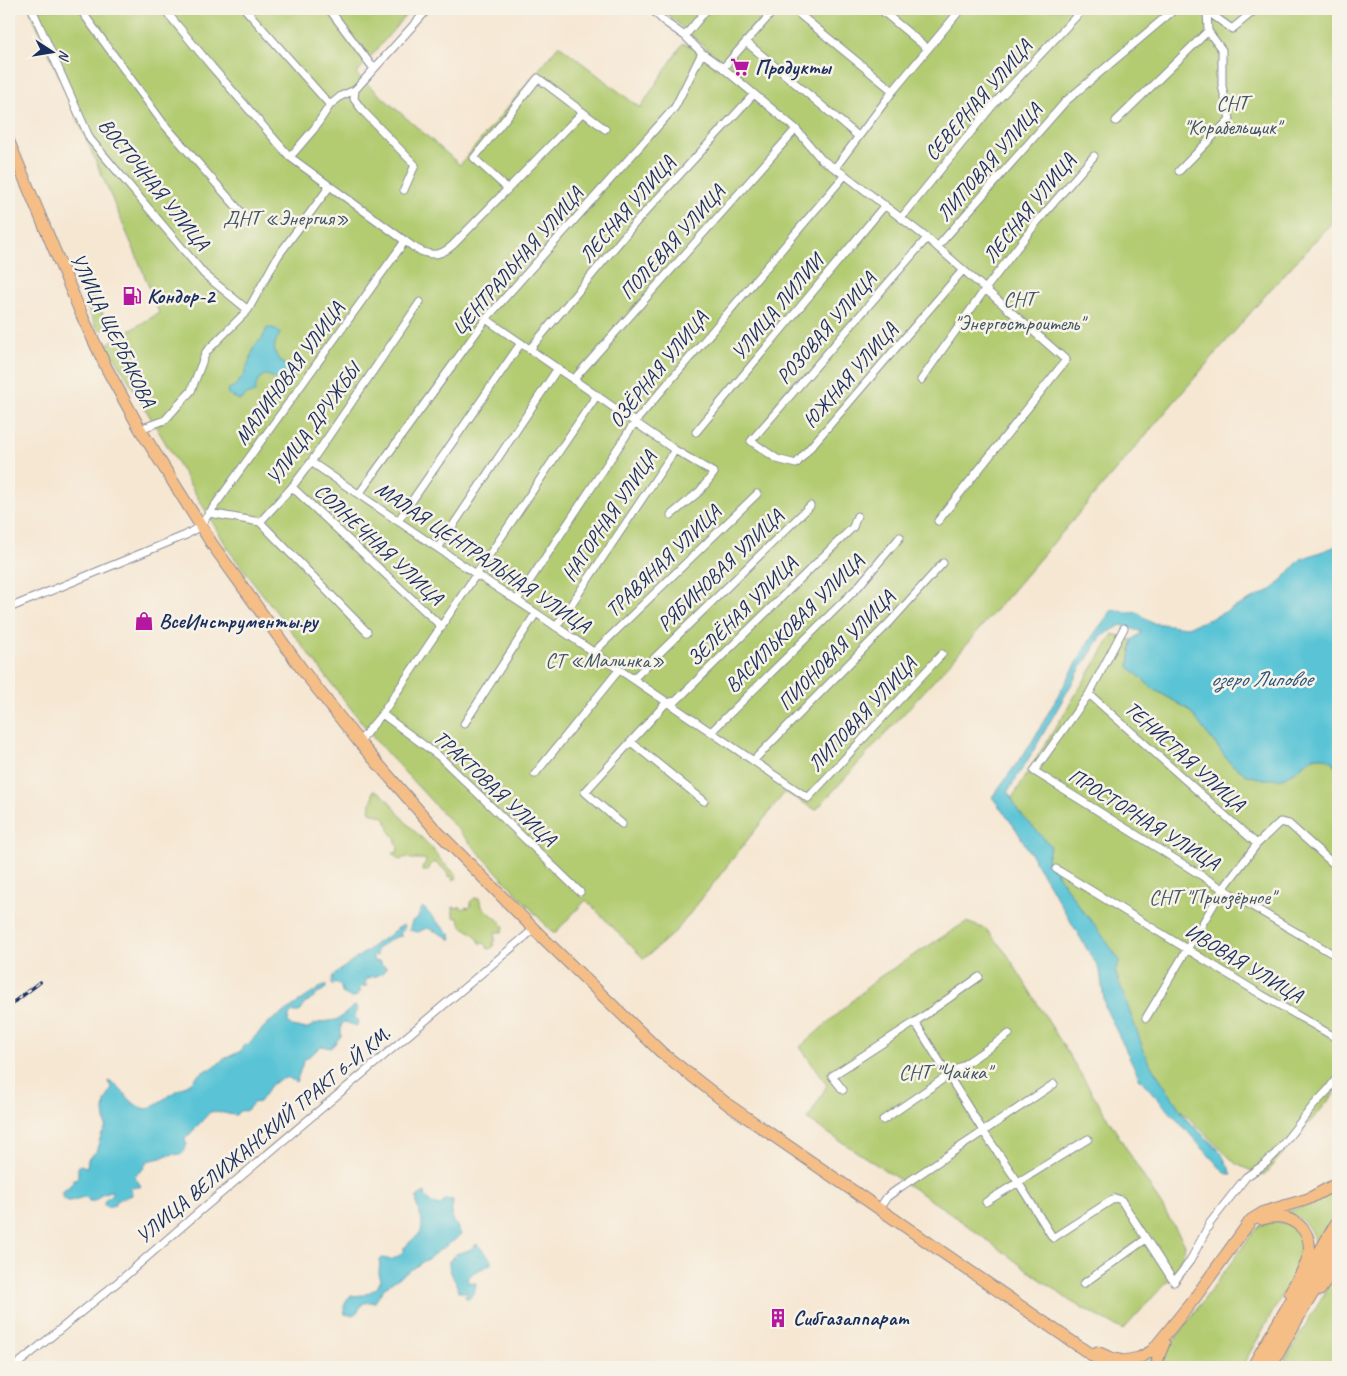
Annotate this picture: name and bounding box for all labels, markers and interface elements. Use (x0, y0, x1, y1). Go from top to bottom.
north arrow (28, 28, 78, 78)
street label: СЕВЕРНАЯ УЛИЦА (918, 33, 1038, 166)
text: N (55, 49, 73, 63)
place label: Продукты (755, 54, 833, 81)
supermarket icon: Продукты (729, 56, 751, 78)
park label: СНТ "Корабельщик" (1183, 90, 1285, 140)
street label: ЛИПОВАЯ УЛИЦА (931, 97, 1048, 226)
street label: ВОСТОЧНАЯ УЛИЦА (93, 113, 216, 256)
street label: ЛЕСНАЯ УЛИЦА (977, 148, 1081, 268)
street label: ЛЕСНАЯ УЛИЦА (573, 150, 681, 268)
street label: ПОЛЕВАЯ УЛИЦА (614, 178, 731, 305)
street label: ЦЕНТРАЛЬНАЯ УЛИЦА (445, 180, 589, 341)
park label: ДНТ «Энергия» (223, 205, 349, 231)
street label: УЛИЦА ЛИЛИИ (725, 246, 831, 365)
street label: УЛИЦА ЩЕРБАКОВА (64, 249, 162, 413)
street label: РОЗОВАЯ УЛИЦА (770, 266, 883, 389)
place label: Кондор-2 (147, 283, 217, 309)
fuel station icon: Кондор-2 (121, 285, 143, 307)
park label: СНТ "Энергостроитель" (954, 286, 1088, 336)
street label: МАЛИНОВАЯ УЛИЦА (228, 296, 350, 450)
street label: ОЗЁРНАЯ УЛИЦА (603, 305, 713, 433)
street label: ЮЖНАЯ УЛИЦА (797, 316, 903, 433)
street label: УЛИЦА ДРУЖБЫ (260, 355, 368, 490)
street label: НАГОРНАЯ УЛИЦА (556, 445, 663, 586)
street label: МАЛАЯ ЦЕНТРАЛЬНАЯ УЛИЦА (371, 475, 597, 639)
street label: СОЛНЕЧНАЯ УЛИЦА (309, 478, 450, 611)
street label: ТРАВЯНАЯ УЛИЦА (600, 498, 727, 623)
street label: РЯБИНОВАЯ УЛИЦА (652, 503, 789, 637)
street label: ВАСИЛЬКОВАЯ УЛИЦА (719, 548, 869, 698)
street label: ЗЕЛЁНАЯ УЛИЦА (681, 550, 803, 672)
street label: ПИОНОВАЯ УЛИЦА (772, 584, 900, 716)
place label: ВсеИнструменты.ру (159, 608, 319, 635)
shop icon: ВсеИнструменты.ру (133, 610, 155, 632)
park label: CТ «Малинка» (545, 647, 665, 673)
street label: ЛИПОВАЯ УЛИЦА (802, 650, 923, 777)
water label: озеро Липовое (1210, 665, 1315, 693)
street label: ТЕНИСТАЯ УЛИЦА (1120, 695, 1252, 818)
street label: ТРАКТОВАЯ УЛИЦА (428, 724, 563, 853)
street label: ПРОСТОРНАЯ УЛИЦА (1064, 762, 1226, 877)
park label: СНТ "Приозёрное" (1149, 884, 1279, 910)
street label: ИВОВАЯ УЛИЦА (1180, 918, 1309, 1009)
street label: УЛИЦА ВЕЛИЖАНСКИЙ ТРАКТ 6-Й КМ. (130, 1020, 396, 1249)
park label: СНТ "Чайка" (899, 1059, 995, 1085)
place label: Сибгазаппарат (793, 1305, 910, 1331)
building icon: Сибгазаппарат (767, 1307, 789, 1329)

